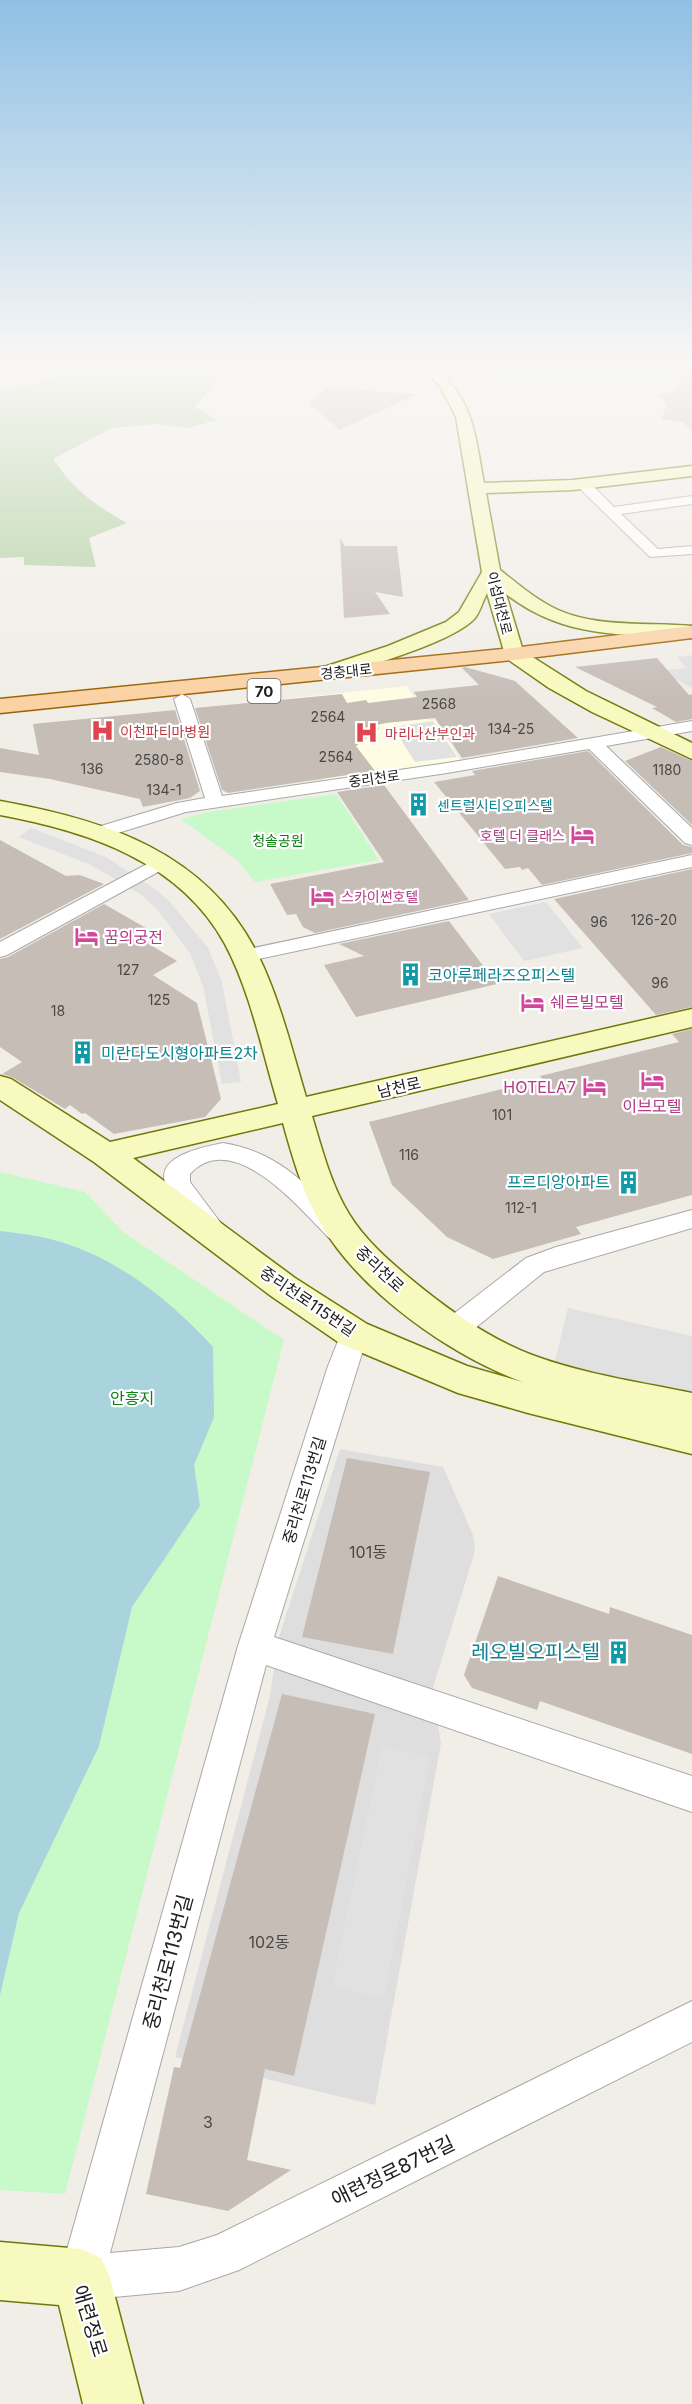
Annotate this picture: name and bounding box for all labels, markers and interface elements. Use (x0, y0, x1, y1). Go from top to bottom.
street label: 이섭대천로 (484, 570, 516, 636)
street label: 경충대로 (319, 660, 373, 682)
road number: 70 (248, 679, 280, 703)
house number: 2568 (422, 695, 456, 712)
house number: 2564 (311, 708, 345, 725)
hospital icon: 이천파티마병원 (89, 718, 115, 744)
hospital icon: 마리나산부인과 (354, 720, 380, 746)
house number: 134-25 (488, 720, 534, 737)
place label: 이천파티마병원 (120, 723, 210, 740)
place label: 마리나산부인과 (385, 725, 475, 742)
house number: 2564 (319, 748, 353, 765)
house number: 2580-8 (134, 751, 184, 768)
house number: 136 (80, 760, 104, 777)
house number: 1180 (653, 761, 681, 778)
street label: 중리천로 (347, 766, 401, 790)
house number: 134-1 (146, 781, 182, 798)
building icon: 센트럴시티오피스텔 (406, 792, 432, 818)
place label: 센트럴시티오피스텔 (437, 797, 553, 814)
hotel icon: 호텔 더 클래스 (570, 822, 596, 848)
place label: 호텔 더 클래스 (480, 827, 565, 844)
park label: 청솔공원 (252, 832, 304, 849)
hotel icon: 스카이썬호텔 (310, 883, 336, 909)
place label: 스카이썬호텔 (341, 888, 418, 905)
house number: 126-20 (631, 911, 677, 928)
house number: 96 (590, 913, 608, 930)
hotel icon: 꿈의궁전 (73, 924, 99, 950)
place label: 꿈의궁전 (104, 927, 163, 947)
house number: 127 (117, 961, 139, 978)
building icon: 코아루페라즈오피스텔 (397, 962, 423, 988)
place label: 코아루페라즈오피스텔 (428, 965, 575, 985)
house number: 96 (651, 974, 669, 991)
hotel icon: 쉐르빌모텔 (519, 989, 545, 1015)
house number: 125 (148, 991, 170, 1008)
place label: 쉐르빌모텔 (550, 992, 624, 1012)
house number: 18 (51, 1002, 65, 1019)
building icon: 미란다도시형아파트2차 (70, 1040, 96, 1066)
place label: 미란다도시형아파트2차 (101, 1043, 258, 1063)
hotel icon: 이브모텔 (639, 1068, 665, 1094)
street label: 남천로 (375, 1072, 423, 1102)
hotel icon: HOTELA7 (581, 1074, 607, 1100)
place label: HOTELA7 (503, 1077, 576, 1097)
place label: 이브모텔 (623, 1096, 681, 1116)
house number: 101 (492, 1106, 512, 1123)
house number: 116 (399, 1146, 419, 1163)
building icon: 프르디앙아파트 (615, 1169, 641, 1195)
place label: 프르디앙아파트 (507, 1172, 610, 1192)
house number: 112-1 (505, 1199, 537, 1216)
street label: 중리천로 (352, 1242, 409, 1297)
street label: 중리천로115번길 (256, 1262, 360, 1340)
park label: 안흥지 (110, 1388, 154, 1408)
street label: 중리천로113번길 (278, 1434, 330, 1546)
house number: 101동 (349, 1542, 387, 1562)
building icon: 레오빌오피스텔 (605, 1639, 631, 1665)
place label: 레오빌오피스텔 (471, 1640, 600, 1664)
street label: 중리천로113번길 (138, 1892, 198, 2032)
house number: 102동 (248, 1932, 290, 1952)
house number: 3 (203, 2112, 213, 2132)
street label: 애련정로87번길 (327, 2131, 459, 2211)
street label: 애련정로 (68, 2282, 112, 2360)

